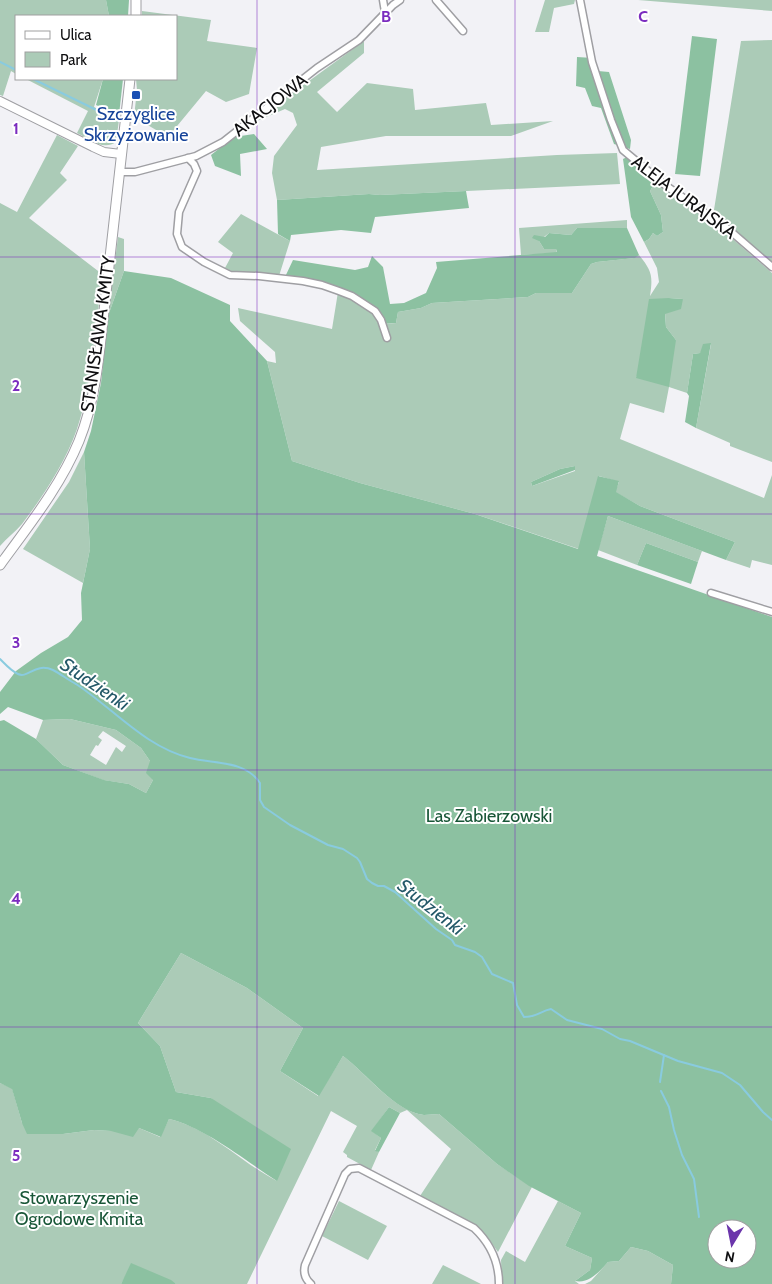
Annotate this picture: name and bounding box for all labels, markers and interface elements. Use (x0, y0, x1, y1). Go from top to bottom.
text: B (381, 7, 391, 26)
text: C (638, 7, 648, 26)
legend (15, 15, 178, 80)
text: Ulica (60, 26, 92, 44)
text: Park (60, 51, 87, 69)
street label: AKACJOWA (228, 69, 312, 141)
marker: Szczyglice Skrzyżowanie (130, 89, 142, 101)
place label: Szczyglice Skrzyżowanie (84, 103, 188, 146)
text: 1 (13, 119, 19, 138)
street label: ALEJA JURAJSKA (627, 150, 741, 244)
street label: STANISŁAWA KMITY (76, 253, 120, 414)
text: 2 (12, 376, 20, 395)
text: 3 (12, 633, 20, 652)
water label: Studzienki (56, 653, 135, 716)
park label: Las Zabierzowski (426, 805, 552, 827)
water label: Studzienki (393, 874, 470, 941)
text: 4 (11, 889, 21, 908)
text: 5 (12, 1146, 20, 1165)
park label: Stowarzyszenie Ogrodowe Kmita (15, 1187, 144, 1230)
north arrow (707, 1219, 757, 1269)
text: N (723, 1247, 736, 1267)

